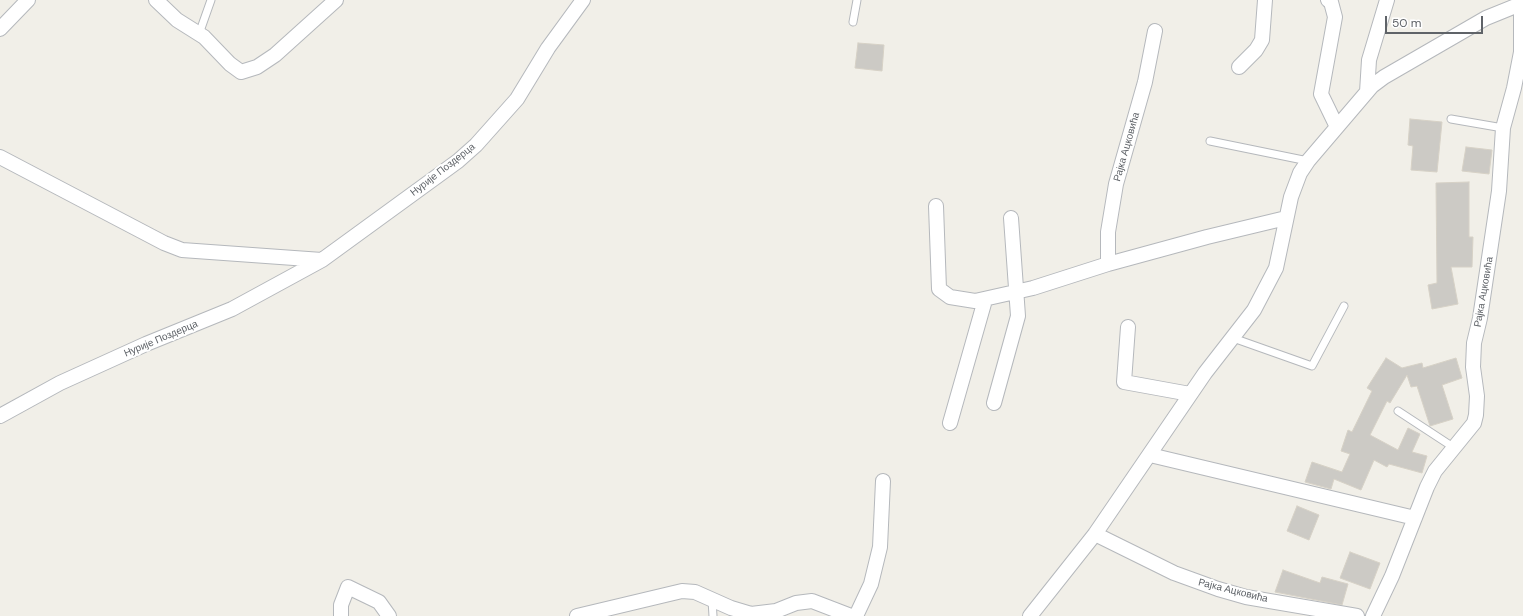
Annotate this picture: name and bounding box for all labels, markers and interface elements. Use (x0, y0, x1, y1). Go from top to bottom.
scale bar (1387, 8, 1485, 34)
text: 50 m (1392, 15, 1421, 31)
street label: Рајка Ацковића (1111, 111, 1143, 183)
street label: Нурије Поздерца (408, 141, 478, 199)
street label: Рајка Ацковића (1472, 256, 1496, 328)
street label: Нурије Поздерца (122, 318, 200, 360)
street label: Рајка Ацковића (1197, 577, 1269, 605)

